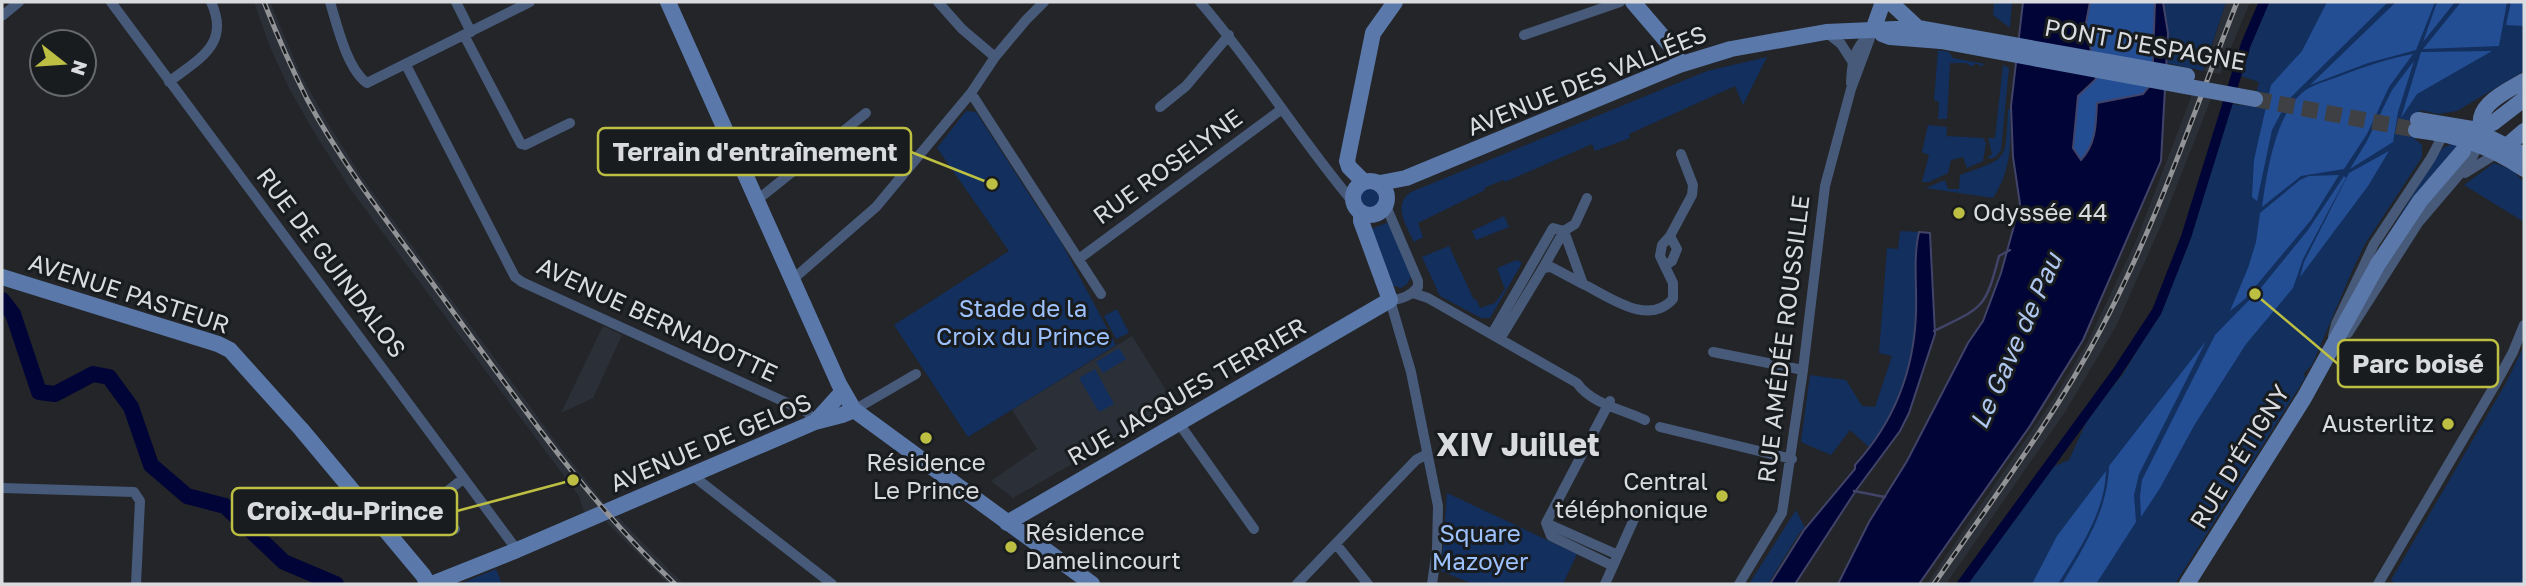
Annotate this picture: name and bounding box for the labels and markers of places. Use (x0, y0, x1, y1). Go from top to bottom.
callout: Terrain d'entraînement (598, 128, 911, 175)
place label: Odyssée 44 (1973, 197, 2108, 226)
marker: Odyssée 44 (1951, 205, 1967, 221)
callout: Parc boisé (2338, 340, 2498, 387)
place label: Austerlitz (2322, 408, 2434, 437)
marker: Austerlitz (2440, 416, 2456, 432)
marker: Résidence Le Prince (918, 430, 934, 446)
place label: Résidence Le Prince (866, 447, 986, 504)
place label: Central téléphonique (1555, 466, 1708, 523)
callout: Croix-du-Prince (232, 488, 457, 535)
marker: Central téléphonique (1714, 488, 1730, 504)
place label: Résidence Damelincourt (1025, 517, 1181, 574)
marker: Résidence Damelincourt (1003, 539, 1019, 555)

